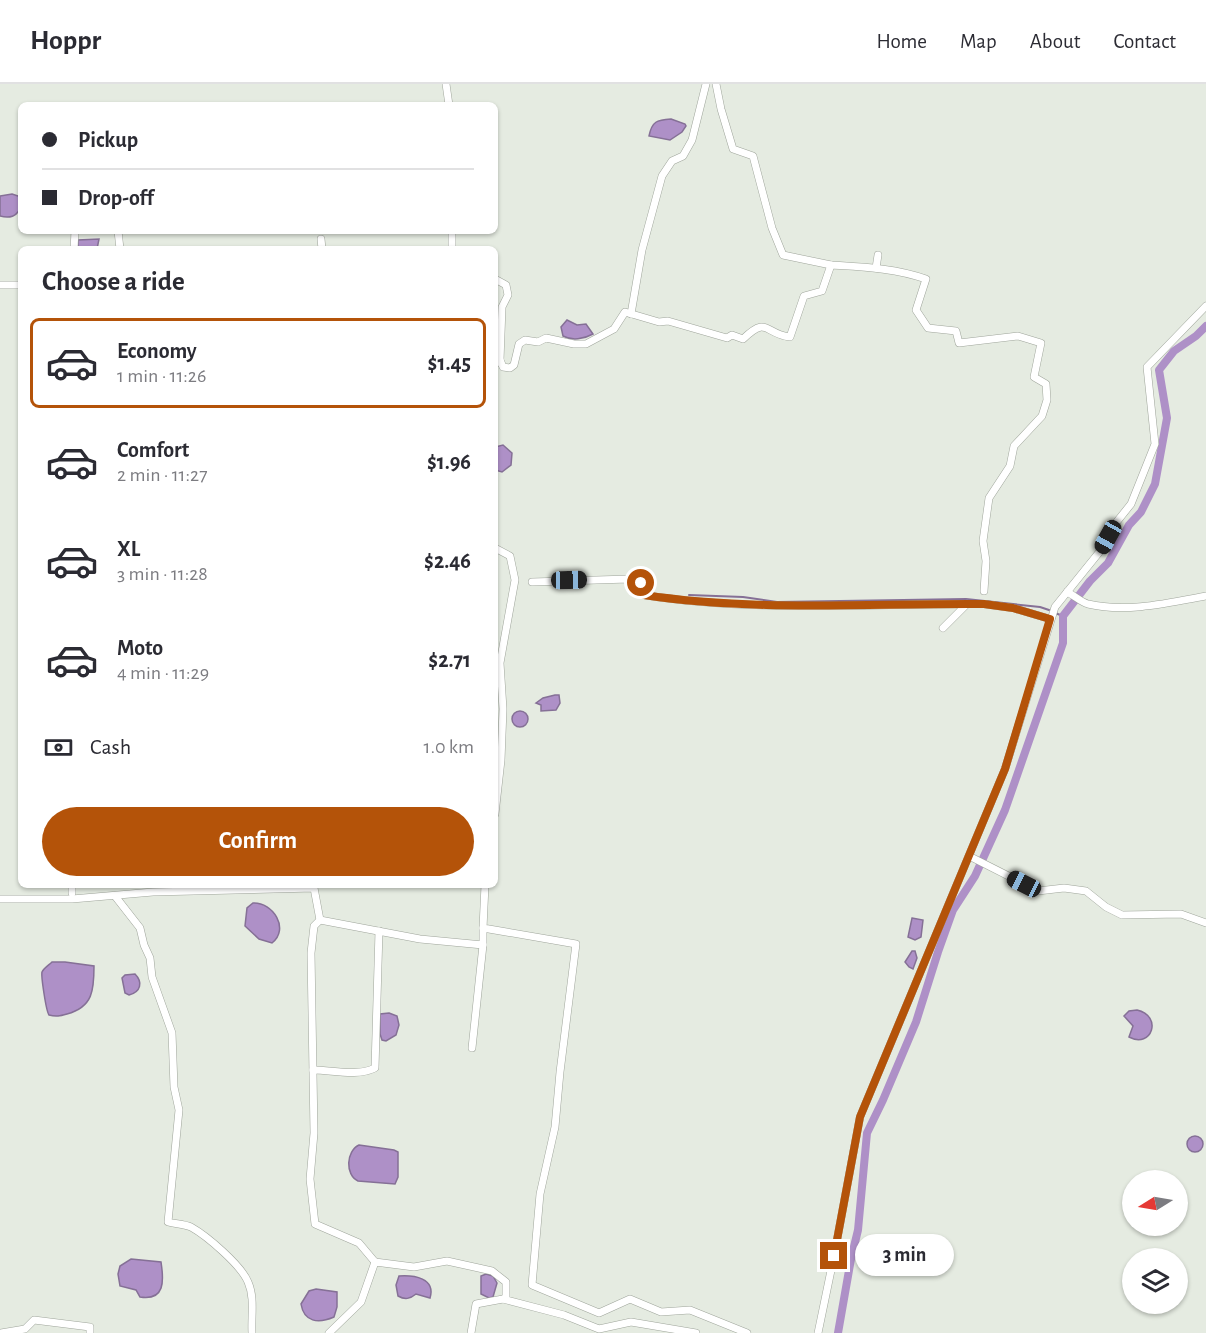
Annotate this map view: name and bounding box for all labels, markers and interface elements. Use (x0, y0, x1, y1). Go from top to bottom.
text: Hoppr (30, 27, 101, 55)
text: Home (876, 31, 927, 52)
text: Map (960, 31, 997, 52)
text: About (1030, 31, 1080, 52)
text: Contact (1113, 31, 1176, 52)
text: Pickup (78, 129, 138, 151)
text: Drop-off (78, 187, 154, 209)
text: Choose a ride (42, 268, 185, 295)
icon: car (45, 336, 99, 390)
text: Economy (117, 340, 197, 362)
text: $1.45 (428, 352, 471, 374)
text: 1 min · 11:26 (117, 366, 206, 386)
icon: car (45, 435, 99, 489)
text: Comfort (117, 439, 189, 461)
text: $1.96 (427, 451, 471, 473)
text: 2 min · 11:27 (117, 465, 208, 485)
car (1091, 517, 1125, 557)
icon: car (45, 534, 99, 588)
text: XL (117, 538, 140, 560)
text: $2.46 (424, 550, 471, 572)
text: 3 min · 11:28 (117, 564, 208, 584)
route start (627, 569, 654, 596)
car (551, 571, 587, 589)
icon: car (45, 633, 99, 687)
text: Moto (117, 637, 163, 659)
text: $2.71 (428, 649, 471, 671)
text: 4 min · 11:29 (117, 663, 209, 683)
icon: cash (42, 731, 75, 764)
text: Cash (90, 736, 131, 758)
text: 1.0 km (424, 737, 474, 757)
button: Confirm (42, 807, 474, 876)
car (1004, 868, 1044, 900)
north arrow (1122, 1170, 1188, 1236)
map controls (1122, 1170, 1188, 1314)
callout: 3 min (855, 1235, 954, 1277)
route end (820, 1242, 847, 1269)
text: 3 min (883, 1245, 926, 1265)
button: layers (1122, 1248, 1188, 1314)

